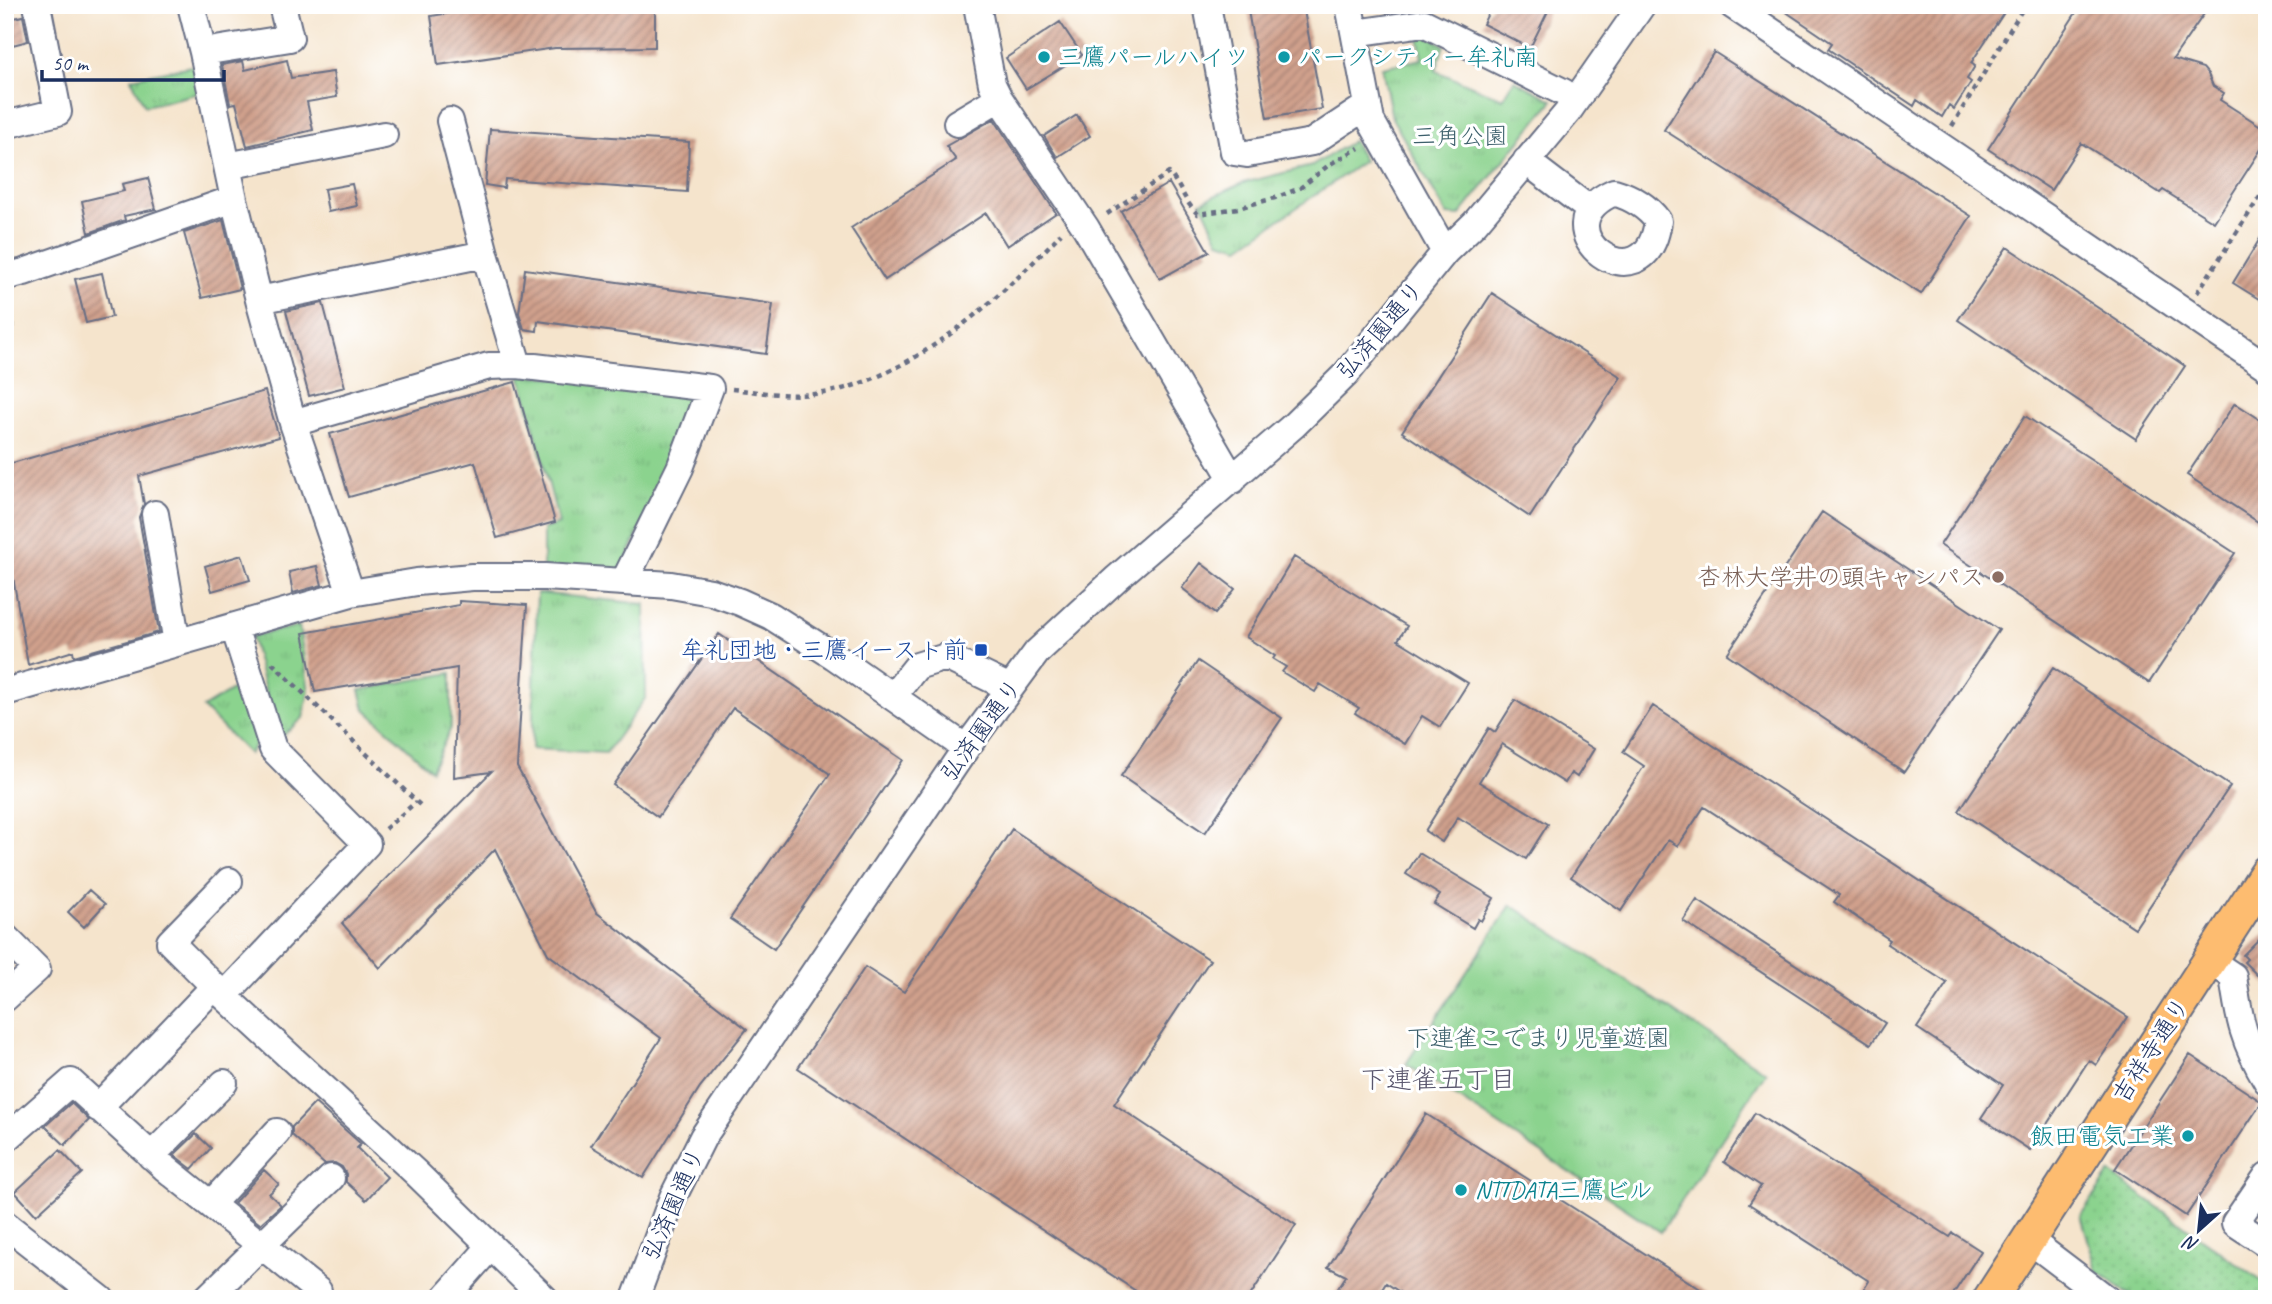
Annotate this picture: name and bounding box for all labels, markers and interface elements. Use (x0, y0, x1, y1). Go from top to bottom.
scale bar (42, 38, 224, 82)
place label: 三鷹パールハイツ (1058, 42, 1249, 72)
place label: パークシティー牟礼南 (1298, 42, 1538, 72)
marker: 三鷹パールハイツ (1036, 49, 1052, 65)
marker: パークシティー牟礼南 (1276, 49, 1292, 65)
text: 50 m (52, 50, 90, 76)
park label: 三角公園 (1412, 121, 1508, 151)
street label: 弘済園通り (1330, 274, 1430, 386)
place label: 杏林大学井の頭キャンパス (1697, 562, 1984, 592)
marker: 杏林大学井の頭キャンパス (1990, 569, 2006, 585)
place label: 牟礼団地・三鷹イースト前 (680, 635, 967, 665)
marker: 牟礼団地・三鷹イースト前 (973, 642, 989, 658)
street label: 弘済園通り (934, 673, 1028, 787)
street label: 吉祥寺通り (2106, 992, 2196, 1108)
park label: 下連雀こでまり児童遊園 (1406, 1023, 1670, 1053)
district label: 下連雀五丁目 (1360, 1063, 1516, 1096)
place label: 飯田電気工業 (2030, 1121, 2174, 1151)
marker: 飯田電気工業 (2180, 1128, 2196, 1144)
street label: 弘済園通り (635, 1143, 711, 1265)
place label: NTTDATA三鷹ビル (1475, 1175, 1652, 1205)
marker: NTTDATA三鷹ビル (1453, 1182, 1469, 1198)
north arrow (2164, 1196, 2234, 1266)
text: N (2178, 1229, 2202, 1258)

